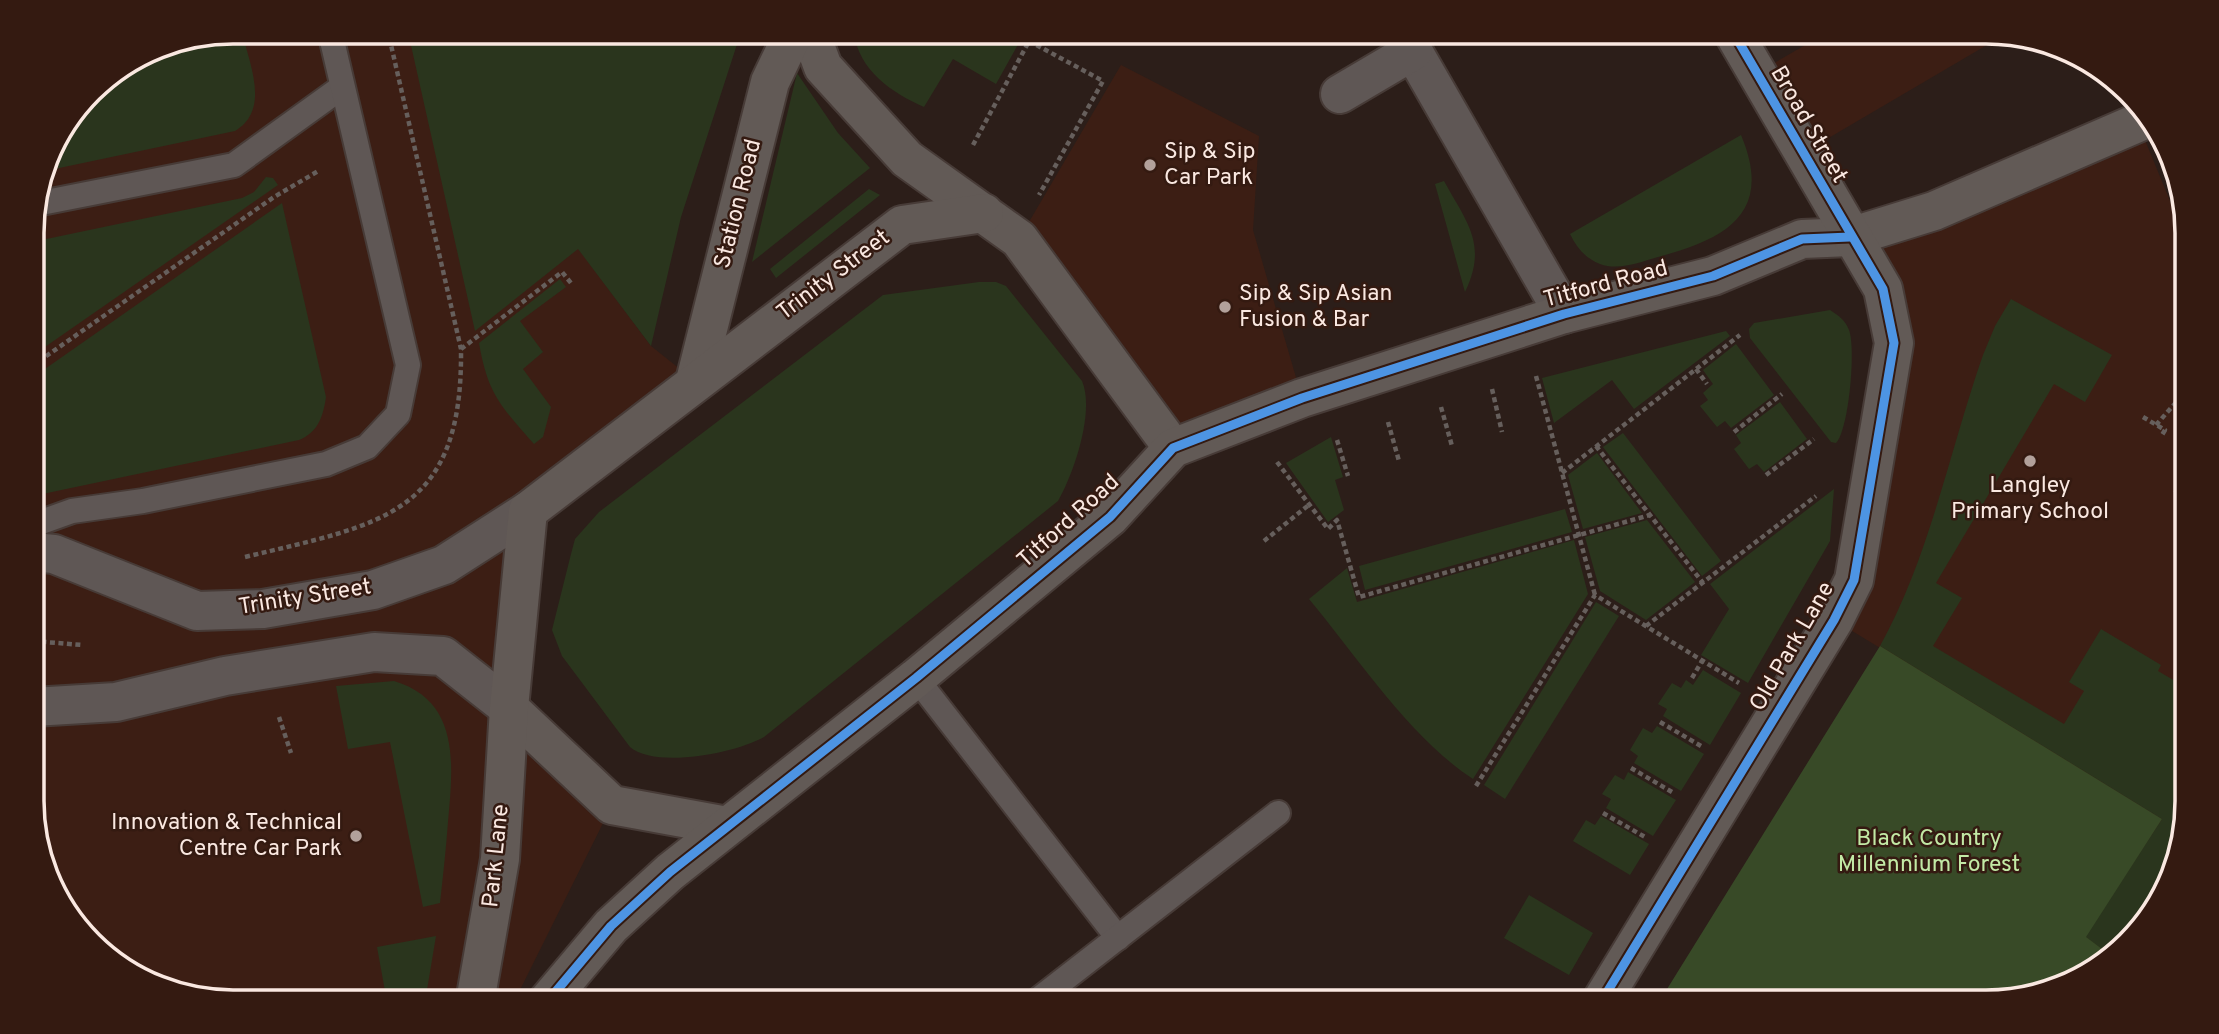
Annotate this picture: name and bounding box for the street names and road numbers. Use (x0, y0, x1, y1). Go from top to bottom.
street label: Broad Street (1763, 61, 1853, 189)
street label: Station Road (709, 136, 769, 272)
street label: Trinity Street (772, 224, 896, 328)
street label: Titford Road (1541, 254, 1671, 316)
street label: Titford Road (1012, 469, 1126, 575)
street label: Trinity Street (237, 573, 373, 623)
street label: Old Park Lane (1744, 577, 1842, 717)
street label: Park Lane (477, 803, 517, 909)

